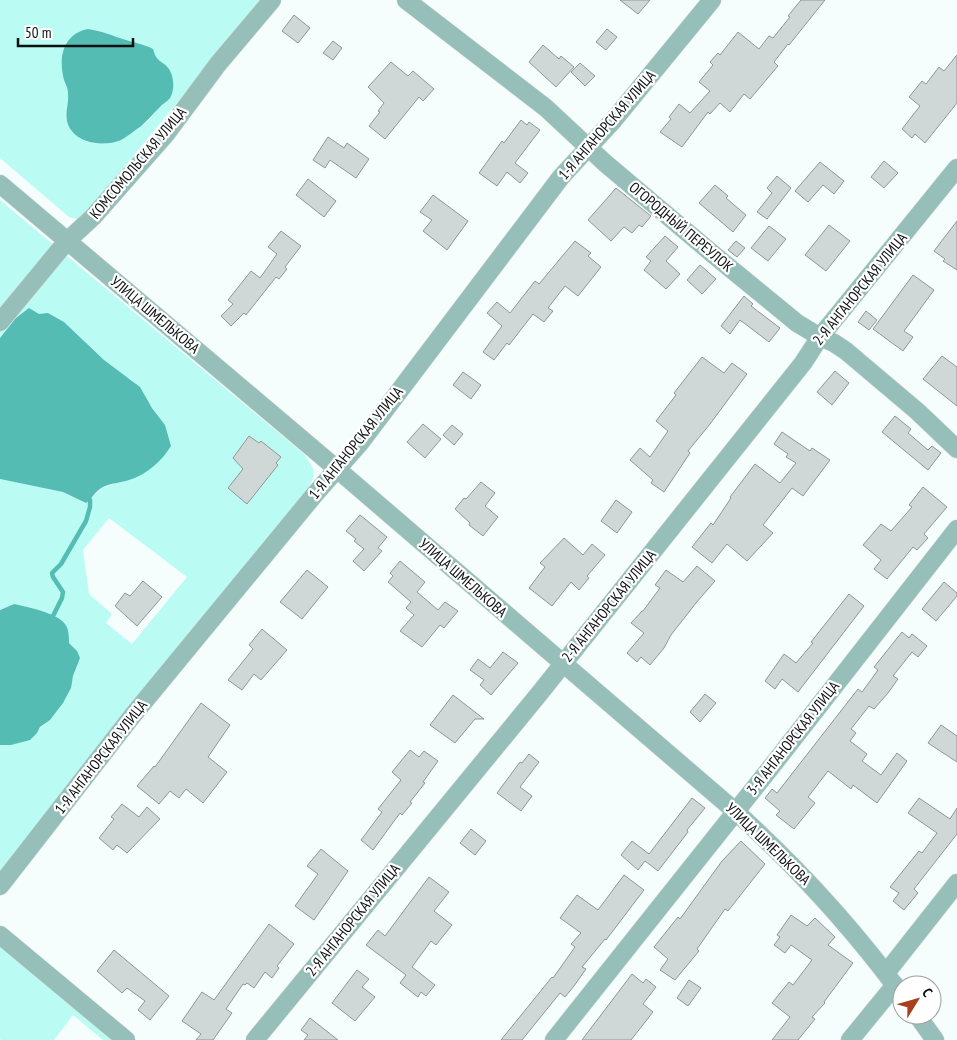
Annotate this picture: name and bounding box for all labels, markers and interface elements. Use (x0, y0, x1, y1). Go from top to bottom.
scale bar (18, 15, 132, 47)
text: 50 m (25, 23, 51, 42)
street label: 1-Я АНГАНОРСКАЯ УЛИЦА (554, 65, 660, 183)
street label: КОМСОМОЛЬСКАЯ УЛИЦА (85, 102, 191, 223)
street label: ОГОРОДНЫЙ ПЕРЕУЛОК (625, 178, 738, 276)
street label: 2-Я АНГАНОРСКАЯ УЛИЦА (808, 228, 911, 349)
street label: УЛИЦА ШМЕЛЬКОВА (107, 272, 204, 358)
street label: 1-Я АНГАНОРСКАЯ УЛИЦА (304, 382, 407, 503)
street label: УЛИЦА ШМЕЛЬКОВА (415, 534, 512, 622)
street label: 2-Я АНГАНОРСКАЯ УЛИЦА (557, 545, 660, 666)
street label: 3-Я АНГАНОРСКАЯ УЛИЦА (742, 676, 843, 798)
street label: 1-Я АНГАНОРСКАЯ УЛИЦА (50, 695, 151, 817)
street label: УЛИЦА ШМЕЛЬКОВА (722, 798, 815, 890)
street label: 2-Я АНГАНОРСКАЯ УЛИЦА (301, 859, 404, 980)
north arrow (892, 975, 942, 1025)
text: С (918, 984, 937, 1001)

